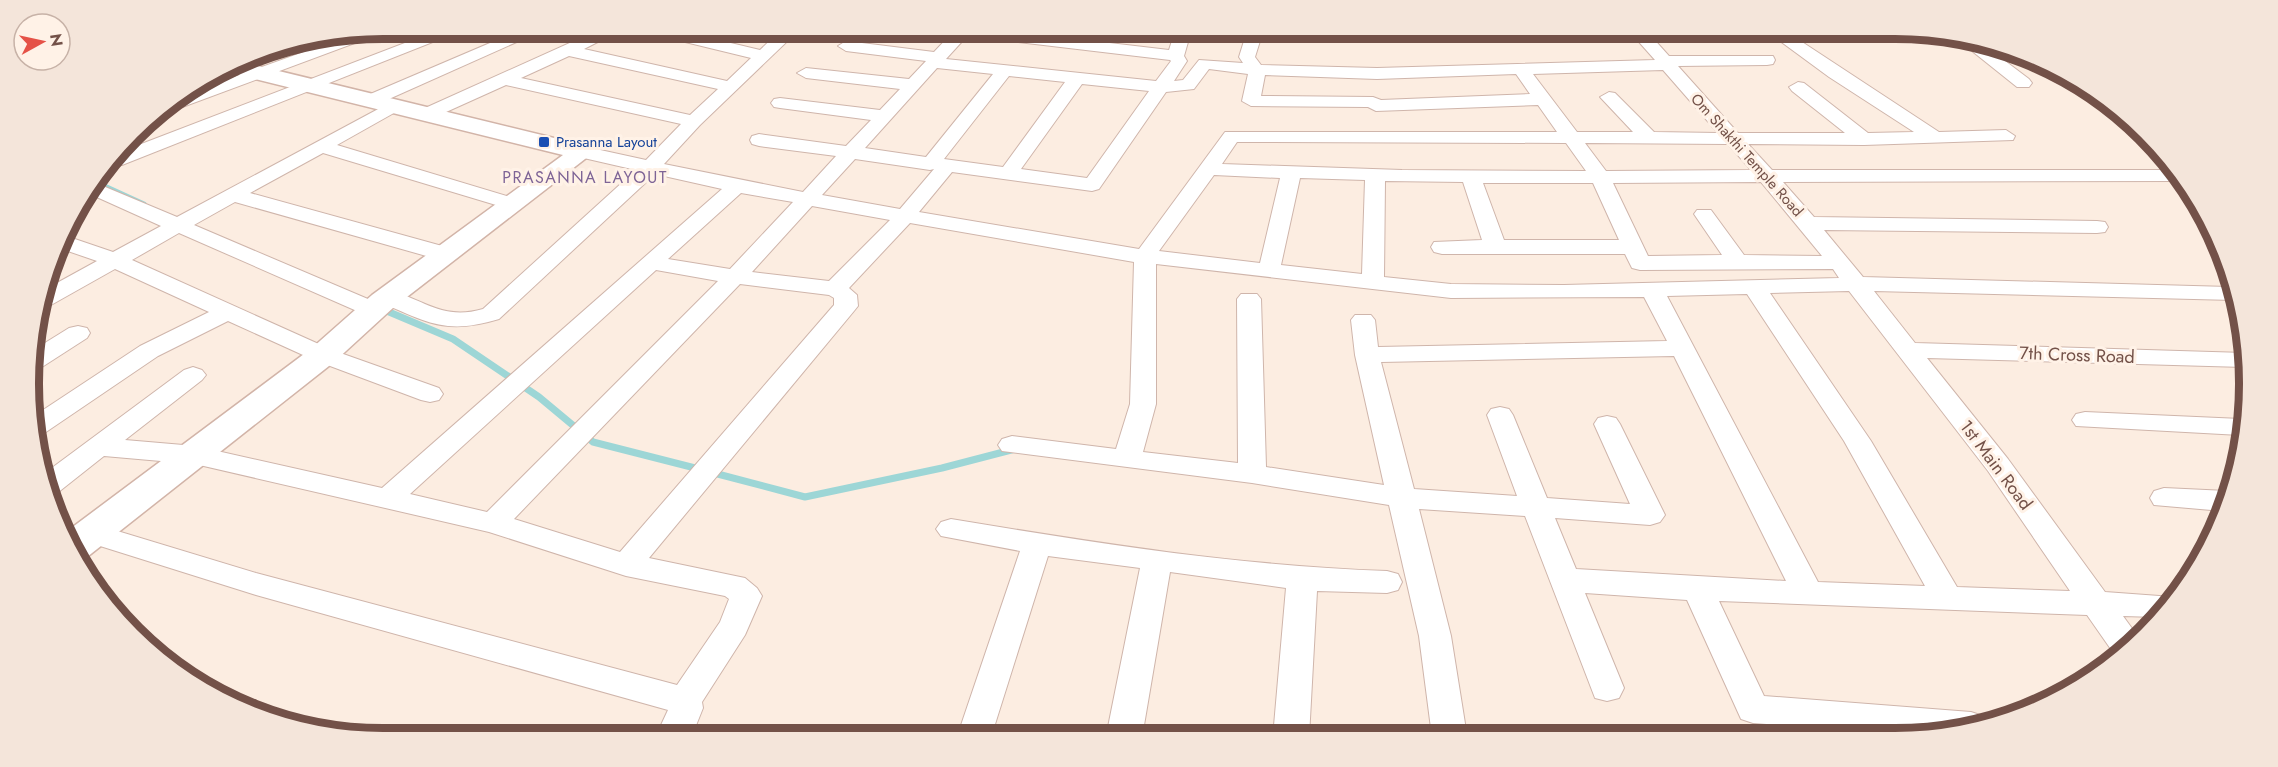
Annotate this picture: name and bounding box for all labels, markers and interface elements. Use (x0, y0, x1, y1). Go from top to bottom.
north arrow (12, 12, 72, 72)
text: N (44, 32, 69, 48)
street label: Om Shakthi Temple Road (1686, 88, 1808, 222)
place label: Prasanna Layout (556, 131, 657, 153)
marker: Prasanna Layout (537, 135, 551, 149)
district label: PRASANNA LAYOUT (502, 166, 668, 189)
street label: 7th Cross Road (2019, 340, 2135, 370)
street label: 1st Main Road (1954, 415, 2038, 515)

